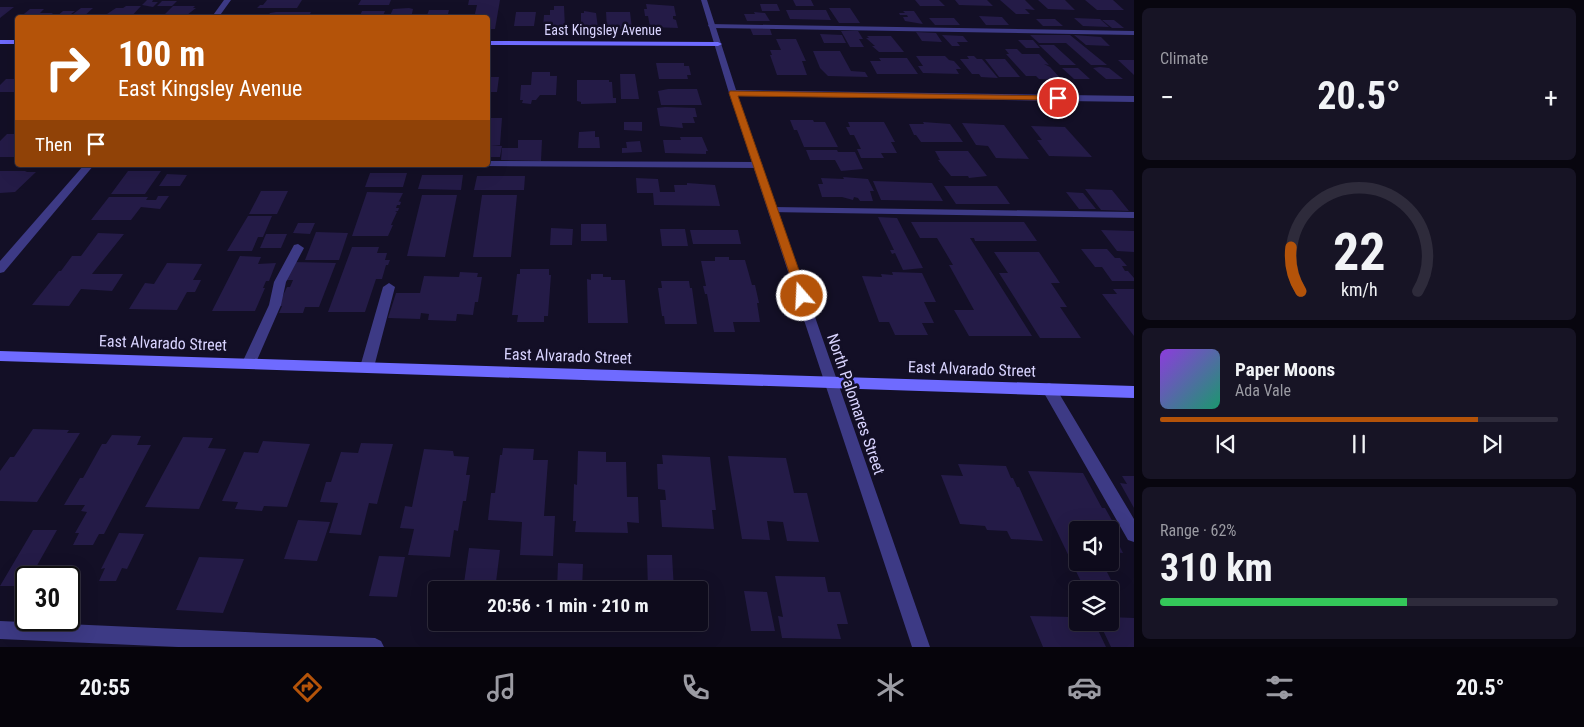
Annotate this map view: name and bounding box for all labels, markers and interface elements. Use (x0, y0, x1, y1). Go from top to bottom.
street label: East Kingsley Avenue (544, 22, 662, 38)
text: 100 m (118, 34, 205, 75)
icon: right (35, 35, 100, 100)
text: Climate (1160, 49, 1208, 68)
text: 20.5° (1317, 74, 1401, 118)
text: East Kingsley Avenue (118, 76, 302, 101)
pin (1037, 77, 1079, 119)
text: − (1160, 81, 1174, 114)
text: + (1544, 81, 1558, 114)
icon: arrive (1044, 84, 1072, 112)
icon: arrive (82, 130, 110, 158)
text: Then (35, 133, 72, 156)
text: 22 (1333, 222, 1385, 283)
position arrow (775, 269, 827, 321)
text: km/h (1341, 279, 1377, 300)
street label: East Alvarado Street (99, 331, 228, 355)
street label: North Palomares Street (823, 331, 889, 477)
street label: East Alvarado Street (504, 344, 633, 368)
street label: East Alvarado Street (908, 357, 1037, 381)
text: Paper Moons (1235, 358, 1335, 381)
text: Ada Vale (1235, 381, 1291, 400)
icon: previous (1212, 430, 1240, 458)
icon: pause (1345, 430, 1373, 458)
icon: next (1478, 430, 1506, 458)
map controls (1069, 521, 1119, 631)
button: sound (1069, 521, 1119, 571)
text: Range · 62% (1160, 521, 1236, 540)
text: 310 km (1160, 546, 1273, 590)
speed limit sign: 30 (15, 566, 80, 631)
button: layers (1069, 581, 1119, 631)
text: 20:56 · 1 min · 210 m (487, 594, 649, 617)
icon: directions (290, 670, 325, 705)
icon: music (484, 670, 519, 705)
icon: phone (678, 670, 713, 705)
icon: climate (873, 670, 908, 705)
icon: car (1067, 670, 1102, 705)
icon: filters (1262, 670, 1297, 705)
text: 20:55 (80, 675, 130, 700)
text: 20.5° (1456, 675, 1504, 700)

